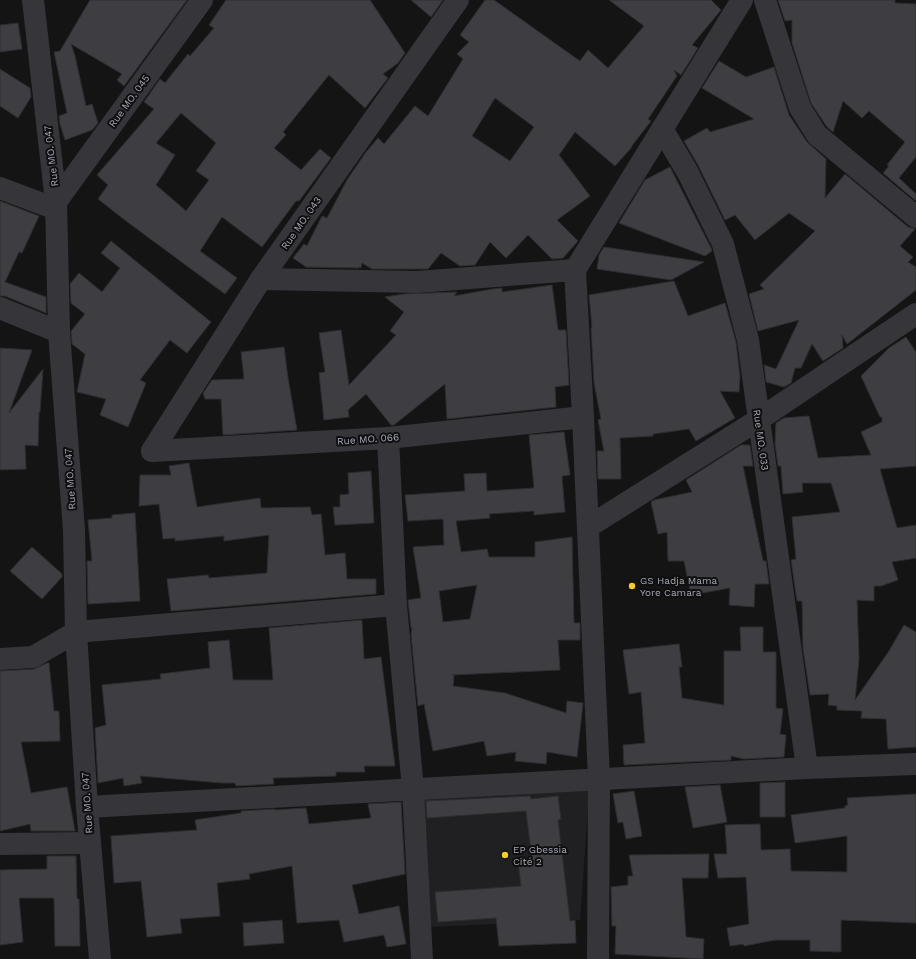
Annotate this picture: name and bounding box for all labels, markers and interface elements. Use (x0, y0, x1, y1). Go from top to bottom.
street label: Rue MO. 045 (106, 73, 152, 129)
street label: Rue MO. 047 (42, 125, 60, 187)
street label: Rue MO. 043 (279, 194, 323, 251)
street label: Rue MO. 033 (751, 409, 771, 471)
street label: Rue MO. 066 (337, 431, 399, 447)
street label: Rue MO. 047 (62, 448, 78, 510)
place label: GS Hadja Mama Yore Camara (640, 575, 717, 598)
marker: GS Hadja Mama Yore Camara (627, 581, 637, 591)
street label: Rue MO. 047 (79, 772, 95, 834)
place label: EP Gbessia Cité 2 (513, 844, 567, 867)
marker: EP Gbessia Cité 2 (500, 850, 510, 860)

